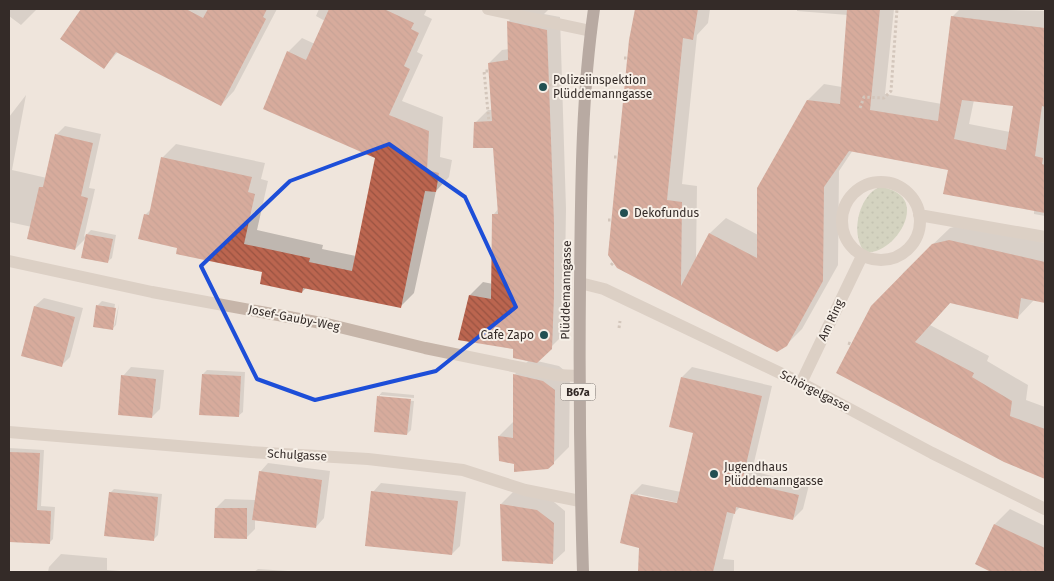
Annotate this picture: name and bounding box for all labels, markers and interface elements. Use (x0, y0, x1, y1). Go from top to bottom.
place label: Polizeiinspektion Plüddemanngasse (553, 73, 652, 101)
marker: Polizeiinspektion Plüddemanngasse (537, 81, 549, 93)
place label: Dekofundus (634, 206, 700, 220)
marker: Dekofundus (618, 207, 630, 219)
street label: Plüddemanngasse (558, 240, 574, 340)
street label: Am Ring (815, 296, 847, 343)
street label: Josef-Gauby-Weg (247, 302, 342, 334)
place label: Cafe Zapo (481, 328, 534, 342)
marker: Cafe Zapo (538, 329, 550, 341)
street label: Schörgelgasse (778, 367, 852, 415)
road number: B67a (560, 384, 596, 401)
street label: Schulgasse (267, 446, 327, 464)
place label: Jugendhaus Plüddemanngasse (724, 460, 823, 488)
marker: Jugendhaus Plüddemanngasse (708, 468, 720, 480)

